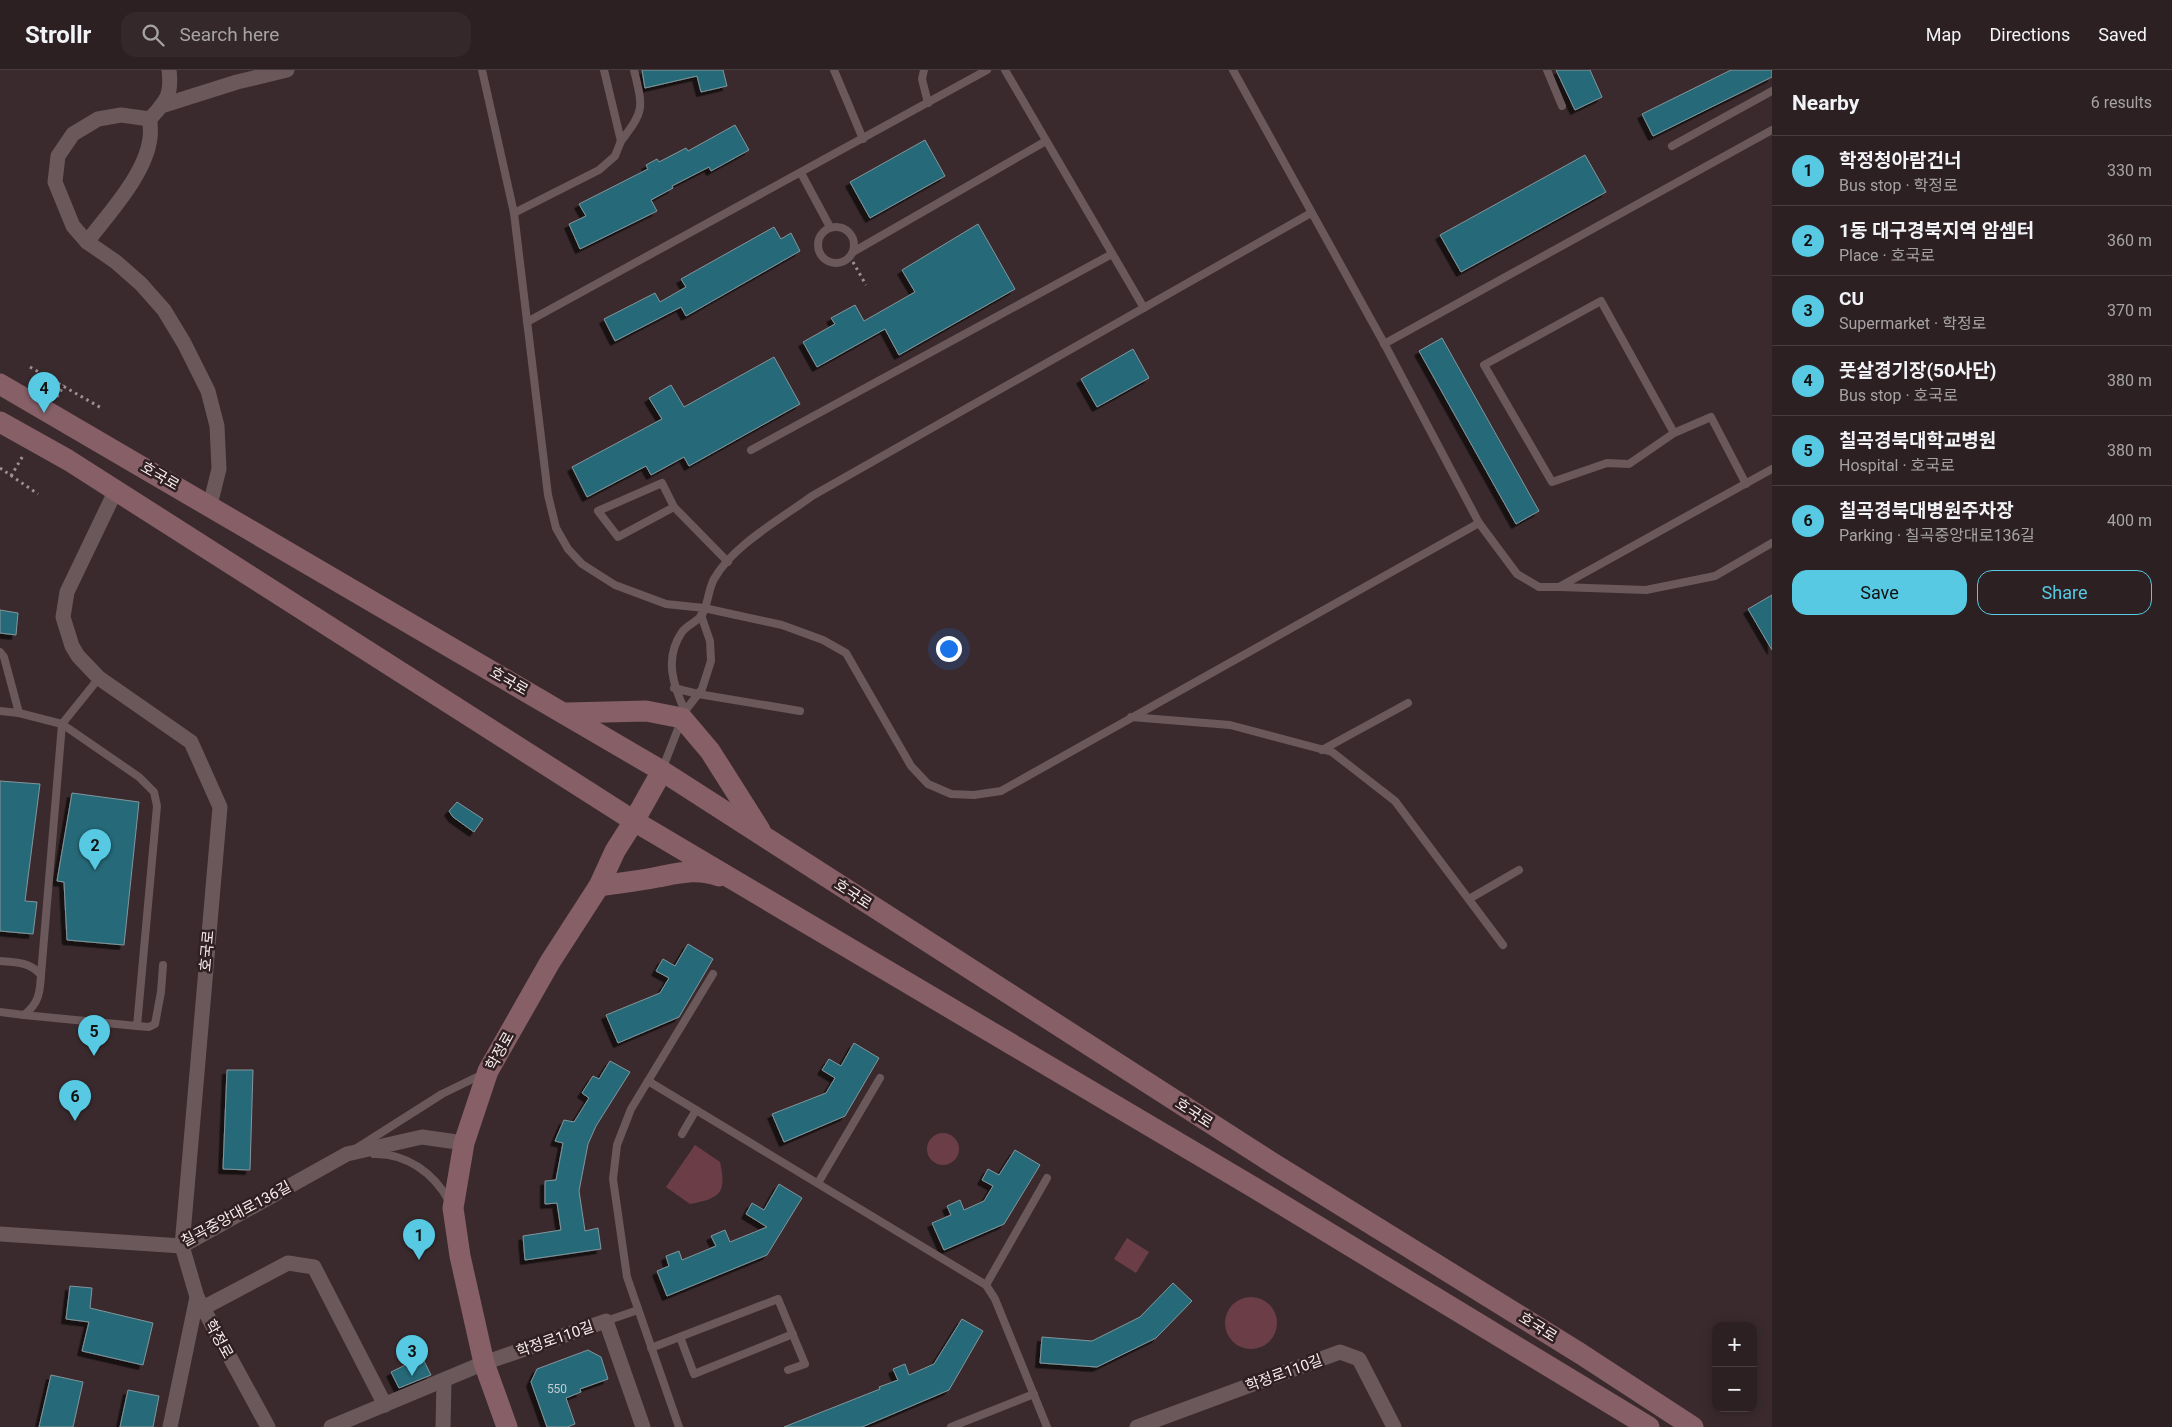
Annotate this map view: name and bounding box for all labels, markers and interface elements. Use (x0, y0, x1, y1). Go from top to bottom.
search box (121, 12, 471, 57)
text: Strollr (25, 21, 91, 49)
icon: search (139, 21, 167, 49)
text: Search here (179, 23, 279, 46)
text: Map (1926, 24, 1961, 45)
text: Directions (1989, 24, 2070, 45)
text: Saved (2098, 24, 2147, 45)
text: Nearby (1792, 91, 1859, 115)
text: 6 results (2091, 93, 2152, 112)
text: 학정청아람건너 (1839, 149, 1961, 172)
text: 1 (1803, 161, 1813, 180)
text: 330 m (2107, 161, 2152, 180)
text: Bus stop · 학정로 (1839, 176, 1958, 195)
text: 1동 대구경북지역 암셈터 (1839, 219, 2034, 242)
text: 2 (1803, 231, 1813, 250)
text: 360 m (2107, 231, 2152, 250)
text: Place · 호국로 (1839, 246, 1935, 265)
text: CU (1839, 287, 1864, 310)
text: 3 (1803, 301, 1813, 320)
text: 370 m (2107, 301, 2152, 320)
text: Supermarket · 학정로 (1839, 314, 1986, 333)
text: 풋살경기장(50사단) (1839, 359, 1996, 382)
text: 4 (1803, 371, 1813, 390)
text: 380 m (2107, 371, 2152, 390)
pin: 4 (28, 372, 60, 413)
text: Bus stop · 호국로 (1839, 386, 1958, 405)
text: 칠곡경북대학교병원 (1839, 429, 1996, 452)
text: 5 (1803, 441, 1813, 460)
text: 380 m (2107, 441, 2152, 460)
text: Hospital · 호국로 (1839, 456, 1955, 475)
street label: 호국로 (138, 458, 182, 494)
text: 칠곡경북대병원주차장 (1839, 499, 2014, 522)
text: 6 (1803, 511, 1813, 530)
text: 400 m (2107, 511, 2152, 530)
text: Parking · 칠곡중앙대로136길 (1839, 526, 2035, 545)
button: Save (1792, 570, 1967, 615)
button: Share (1977, 570, 2152, 615)
your location (936, 636, 962, 662)
street label: 호국로 (487, 663, 531, 699)
pin: 2 (79, 829, 111, 870)
street label: 호국로 (831, 875, 875, 913)
street label: 호국로 (196, 930, 218, 972)
pin: 5 (78, 1015, 110, 1056)
street label: 학정로 (482, 1029, 518, 1073)
pin: 6 (59, 1080, 91, 1121)
street label: 호국로 (1172, 1094, 1216, 1132)
street label: 칠곡중앙대로136길 (178, 1177, 294, 1251)
pin: 1 (403, 1219, 435, 1260)
street label: 호국로 (1516, 1308, 1560, 1346)
street label: 학정로 (201, 1317, 237, 1361)
street label: 학정로110길 (514, 1317, 596, 1361)
map controls (1712, 1322, 1757, 1412)
button: + (1712, 1322, 1757, 1367)
pin: 3 (396, 1335, 428, 1376)
street label: 학정로110길 (1243, 1351, 1325, 1395)
button: − (1712, 1367, 1757, 1412)
house number: 550 (547, 1382, 567, 1396)

